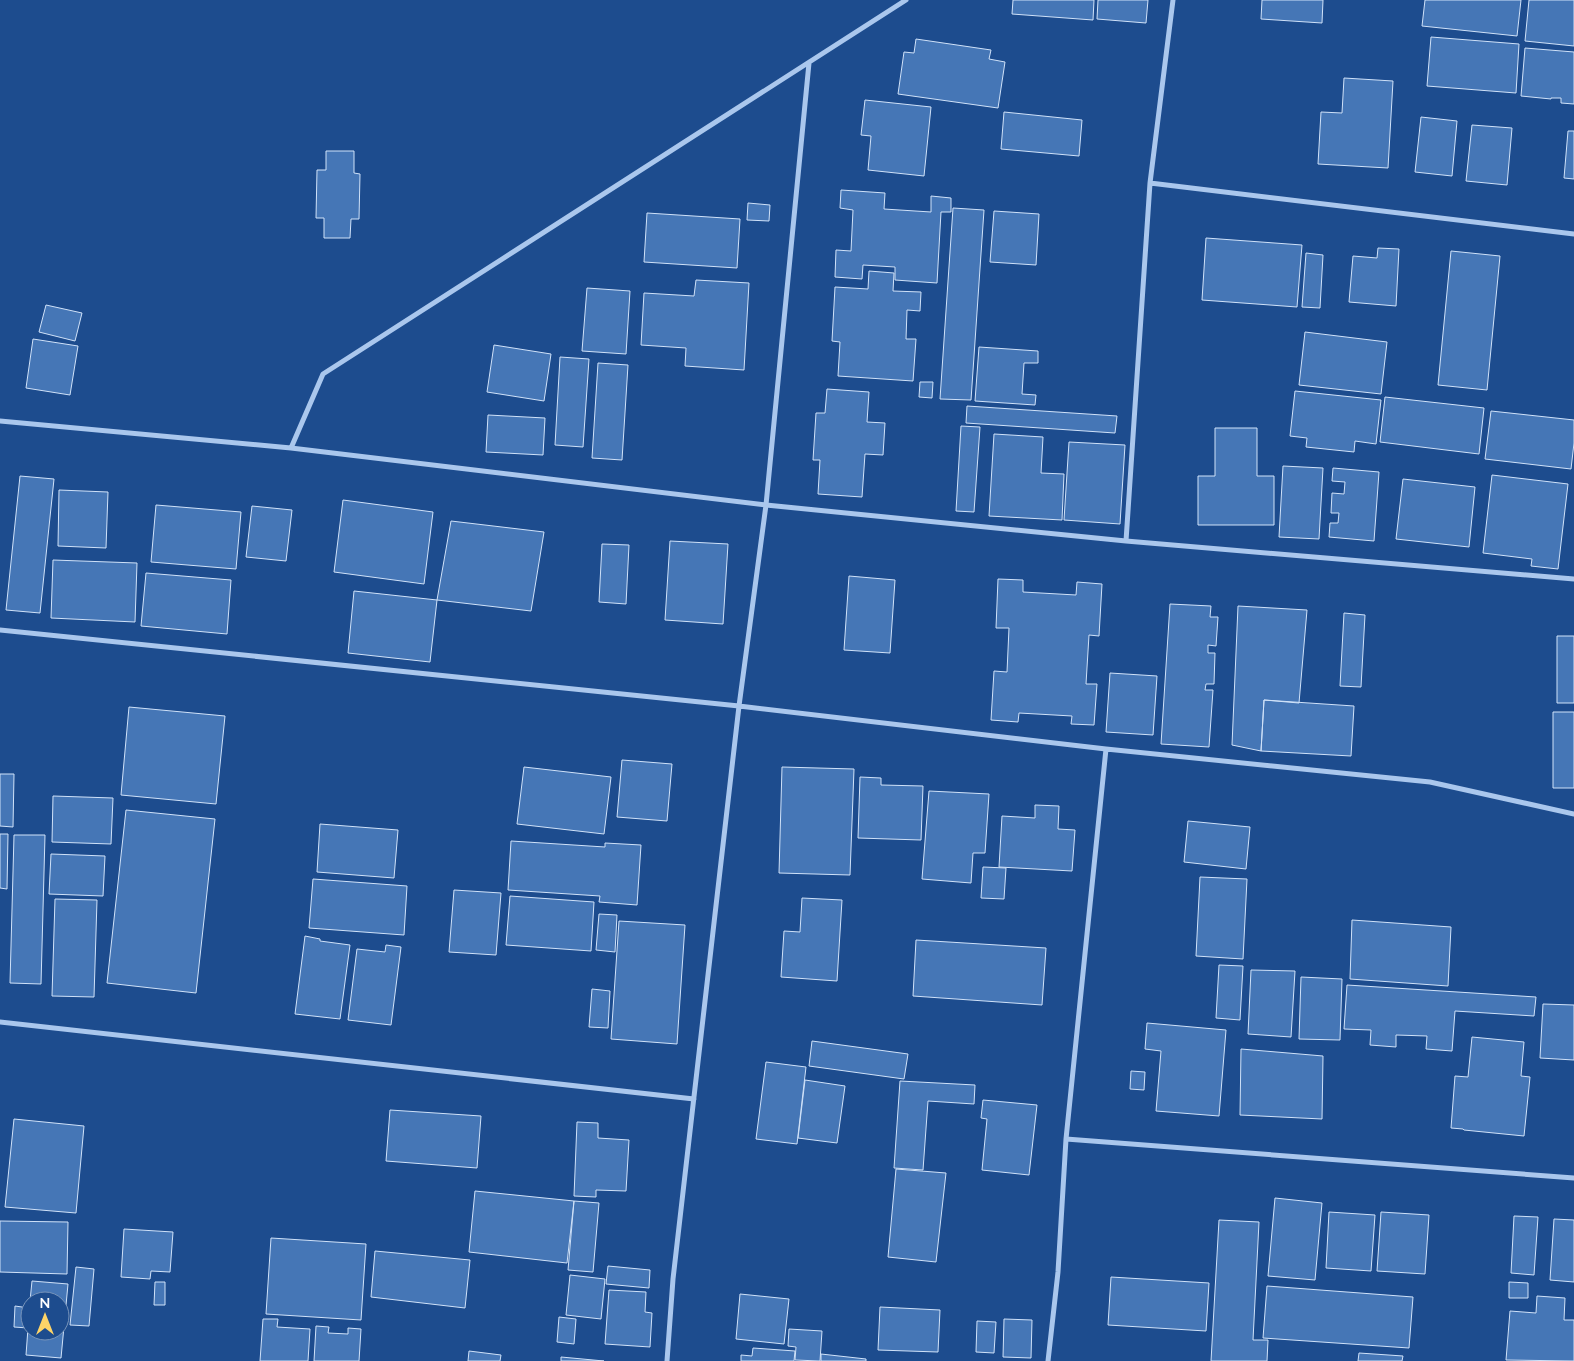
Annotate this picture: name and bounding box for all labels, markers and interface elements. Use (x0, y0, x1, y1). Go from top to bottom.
north arrow (20, 1291, 70, 1341)
text: N (40, 1294, 50, 1311)

